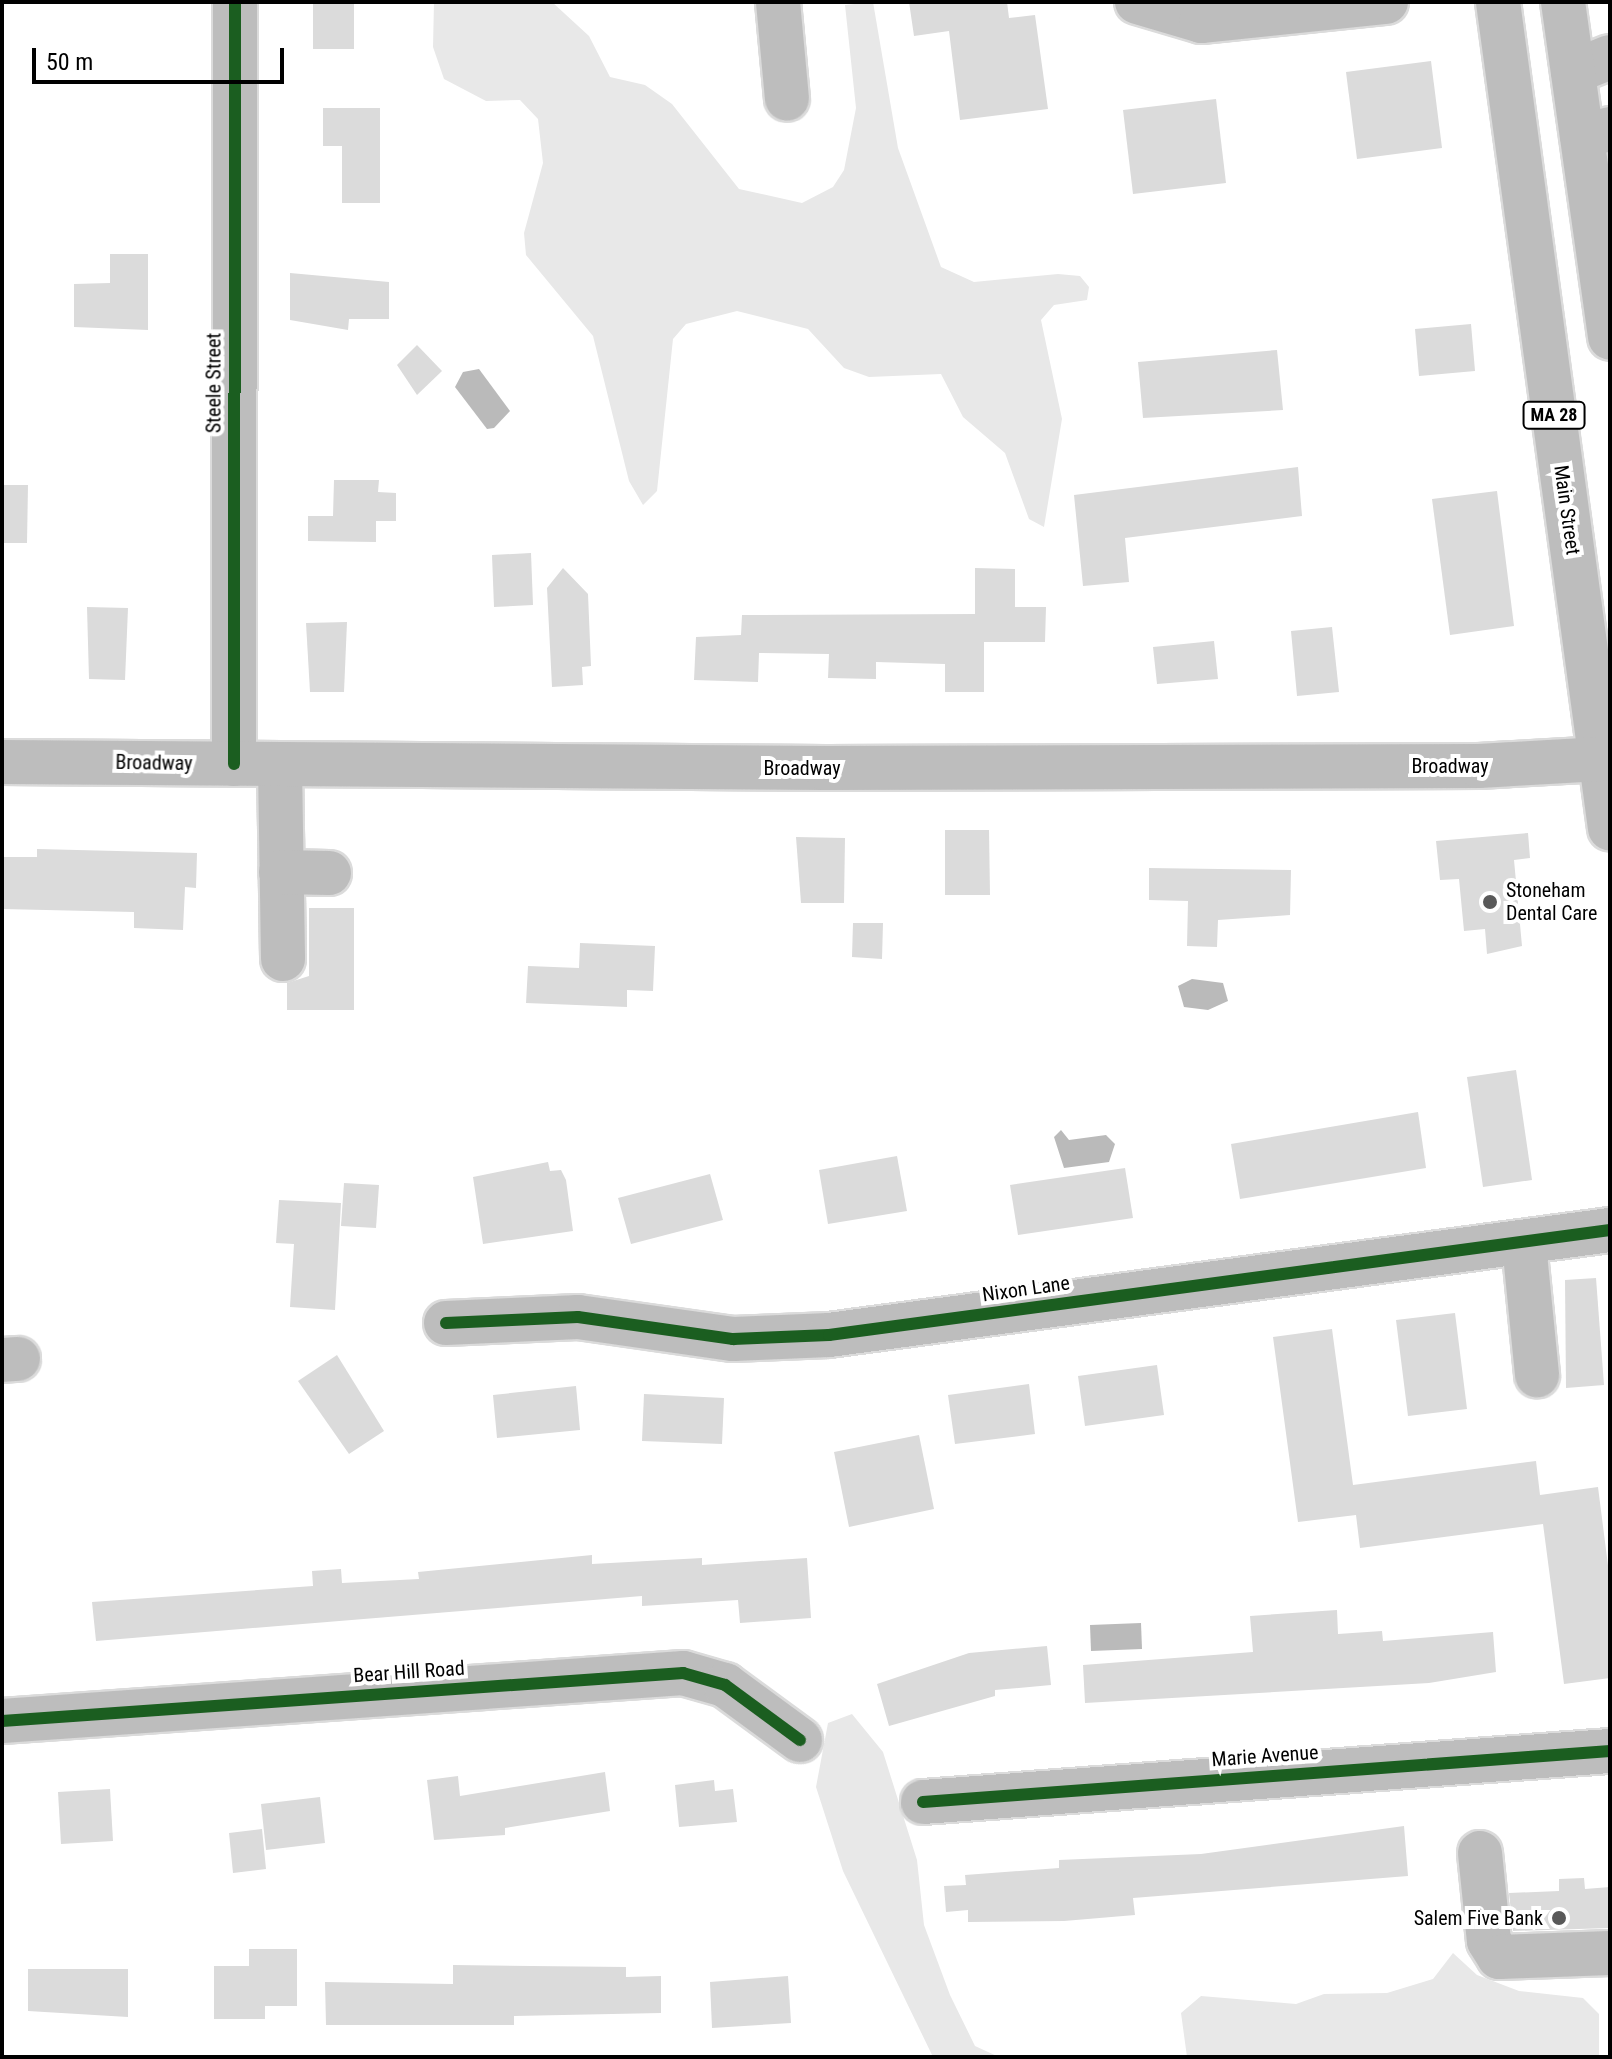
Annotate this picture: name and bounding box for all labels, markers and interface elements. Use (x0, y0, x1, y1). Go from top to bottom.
scale bar (36, 32, 288, 82)
text: 50 m (46, 48, 93, 76)
street label: Steele Street (202, 333, 226, 433)
road number: MA 28 (1522, 401, 1586, 429)
street label: Main Street (1549, 464, 1585, 556)
street label: Broadway (115, 750, 193, 776)
street label: Broadway (1411, 754, 1489, 778)
street label: Broadway (763, 756, 841, 780)
place label: Stoneham Dental Care (1506, 878, 1597, 925)
marker: Stoneham Dental Care (1481, 893, 1499, 911)
street label: Nixon Lane (981, 1271, 1071, 1307)
street label: Bear Hill Road (353, 1656, 465, 1688)
street label: Marie Avenue (1211, 1740, 1319, 1772)
place label: Salem Five Bank (1414, 1906, 1543, 1930)
marker: Salem Five Bank (1550, 1909, 1568, 1927)

